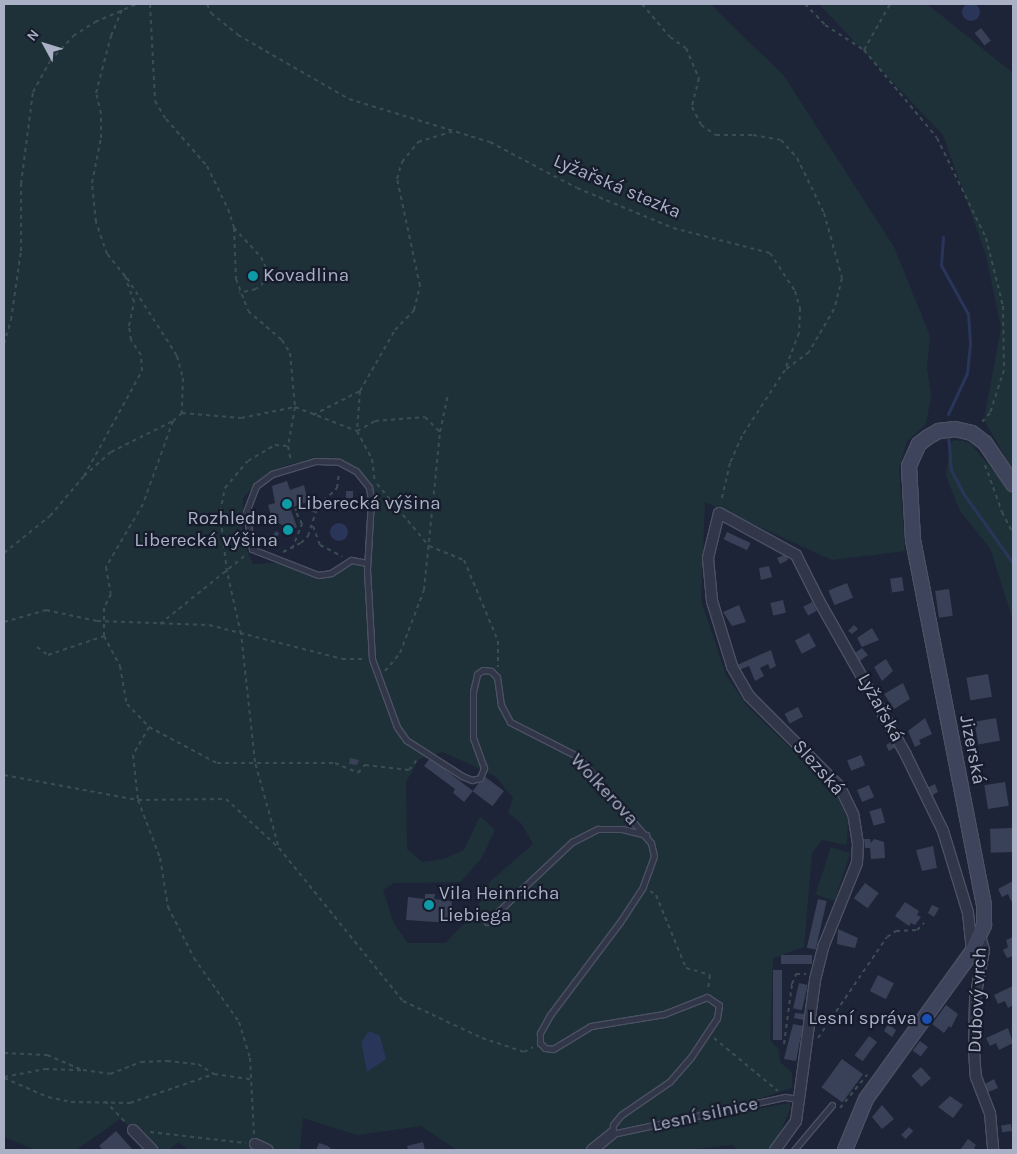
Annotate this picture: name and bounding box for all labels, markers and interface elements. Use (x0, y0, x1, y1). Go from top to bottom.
north arrow (20, 20, 70, 70)
text: N (23, 26, 43, 45)
street label: Lyžařská stezka (550, 150, 684, 224)
place label: Kovadlina (263, 265, 349, 287)
marker: Kovadlina (247, 270, 259, 282)
place label: Liberecká výšina (297, 493, 441, 515)
marker: Liberecká výšina (281, 498, 293, 510)
place label: Rozhledna Liberecká výšina (134, 508, 278, 552)
marker: Rozhledna Liberecká výšina (282, 524, 294, 536)
street label: Lyžařská (852, 670, 908, 746)
street label: Jizerská (954, 713, 990, 787)
street label: Slezská (787, 736, 849, 800)
street label: Wolkerova (565, 749, 643, 831)
place label: Vila Heinricha Liebiega (439, 883, 559, 927)
marker: Vila Heinricha Liebiega (423, 899, 435, 911)
street label: Dubový vrch (964, 946, 992, 1054)
place label: Lesní správa (808, 1008, 917, 1030)
marker: Lesní správa (921, 1013, 933, 1025)
street label: Lesní silnice (650, 1093, 760, 1137)

